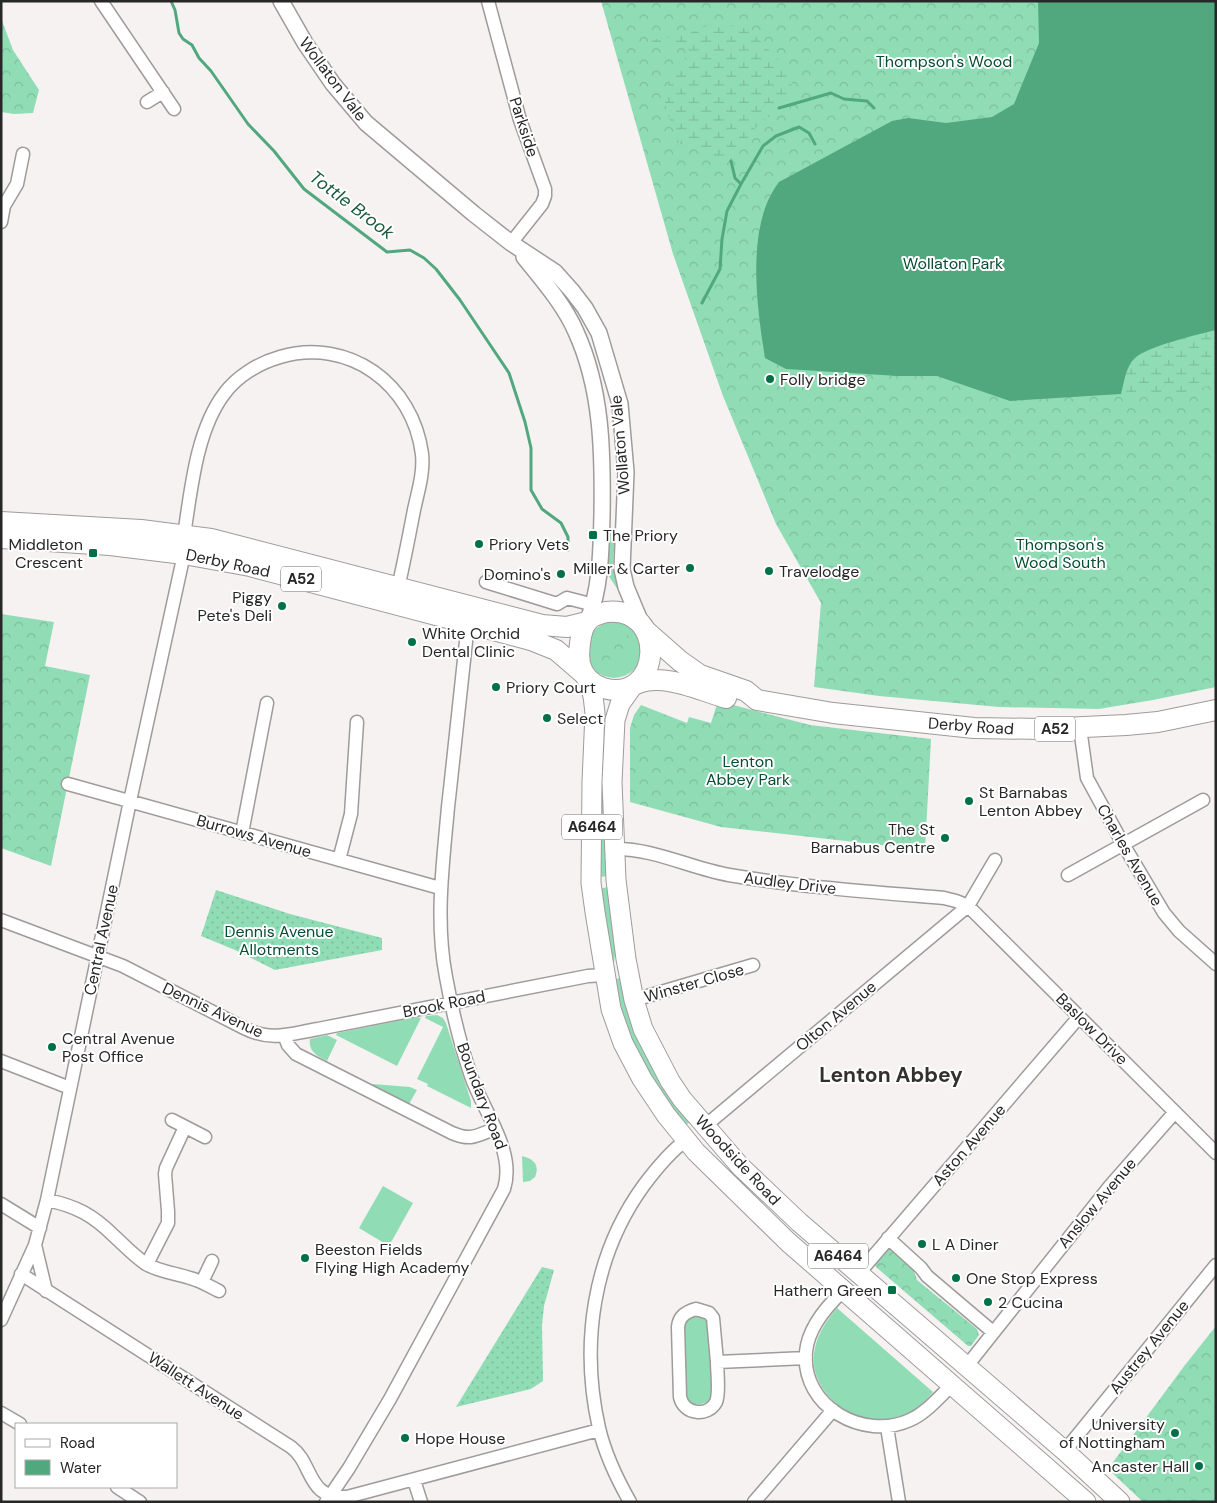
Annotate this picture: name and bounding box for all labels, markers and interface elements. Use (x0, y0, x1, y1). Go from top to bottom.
street label: Wollaton Vale (295, 33, 371, 125)
park label: Thompson's Wood (876, 51, 1012, 72)
street label: Parkside (504, 94, 544, 160)
water label: Tottle Brook (305, 165, 400, 245)
park label: Wollaton Park (903, 253, 1003, 274)
place label: Folly bridge (780, 369, 866, 390)
marker: Folly bridge (764, 373, 776, 385)
street label: Wollaton Vale (605, 394, 635, 496)
place label: The Priory (603, 525, 678, 546)
marker: The Priory (587, 529, 599, 541)
place label: Middleton Crescent (9, 534, 83, 573)
place label: Priory Vets (489, 534, 569, 555)
park label: Thompson's Wood South (1014, 534, 1106, 573)
marker: Priory Vets (473, 538, 485, 550)
street label: Derby Road (184, 544, 272, 582)
marker: Middleton Crescent (87, 547, 99, 559)
place label: Miller & Carter (573, 558, 680, 579)
place label: Travelodge (779, 561, 859, 582)
marker: Miller & Carter (684, 562, 696, 574)
place label: Domino's (484, 564, 551, 585)
marker: Travelodge (763, 565, 775, 577)
road number: A52 (281, 566, 321, 592)
marker: Domino's (555, 568, 567, 580)
place label: Piggy Pete's Deli (198, 587, 272, 626)
marker: Piggy Pete's Deli (276, 600, 288, 612)
place label: White Orchid Dental Clinic (422, 623, 520, 662)
marker: White Orchid Dental Clinic (406, 636, 418, 648)
place label: Priory Court (506, 677, 596, 698)
marker: Priory Court (490, 681, 502, 693)
place label: Select (557, 708, 603, 729)
marker: Select (541, 712, 553, 724)
street label: Derby Road (927, 713, 1015, 739)
road number: A52 (1035, 716, 1075, 742)
park label: Lenton Abbey Park (706, 751, 790, 790)
place label: St Barnabas Lenton Abbey (979, 782, 1083, 821)
marker: St Barnabas Lenton Abbey (963, 795, 975, 807)
street label: Charles Avenue (1092, 800, 1168, 910)
street label: Burrows Avenue (194, 810, 314, 862)
road number: A6464 (562, 814, 622, 840)
place label: The St Barnabus Centre (811, 819, 935, 858)
marker: The St Barnabus Centre (939, 832, 951, 844)
street label: Audley Drive (743, 867, 837, 899)
street label: Central Avenue (79, 883, 123, 997)
park label: Dennis Avenue Allotments (225, 921, 333, 960)
street label: Winster Close (642, 959, 746, 1007)
street label: Olton Avenue (791, 976, 881, 1056)
street label: Dennis Avenue (159, 977, 267, 1043)
street label: Brook Road (401, 986, 487, 1022)
street label: Baslow Drive (1052, 989, 1132, 1069)
place label: Central Avenue Post Office (62, 1028, 175, 1067)
street label: Boundary Road (452, 1040, 512, 1152)
marker: Central Avenue Post Office (46, 1041, 58, 1053)
district label: Lenton Abbey (819, 1061, 963, 1089)
street label: Aston Avenue (928, 1100, 1010, 1190)
street label: Woodside Road (691, 1110, 785, 1210)
street label: Anslow Avenue (1053, 1154, 1141, 1252)
place label: L A Diner (932, 1234, 999, 1255)
marker: L A Diner (916, 1238, 928, 1250)
place label: Beeston Fields Flying High Academy (315, 1239, 470, 1278)
road number: A6464 (808, 1244, 868, 1268)
marker: Beeston Fields Flying High Academy (299, 1252, 311, 1264)
place label: One Stop Express (966, 1268, 1098, 1289)
marker: One Stop Express (950, 1272, 962, 1284)
place label: Hathern Green (774, 1280, 882, 1301)
marker: Hathern Green (886, 1284, 898, 1296)
place label: 2 Cucina (998, 1292, 1063, 1313)
marker: 2 Cucina (982, 1296, 994, 1308)
street label: Austrey Avenue (1105, 1296, 1193, 1398)
street label: Wallett Avenue (144, 1347, 248, 1425)
place label: University of Nottingham (1059, 1414, 1165, 1453)
legend (15, 1423, 178, 1488)
marker: University of Nottingham (1169, 1427, 1181, 1439)
place label: Hope House (415, 1428, 505, 1449)
marker: Hope House (399, 1432, 411, 1444)
text: Road (60, 1433, 95, 1453)
place label: Ancaster Hall (1092, 1456, 1189, 1477)
text: Water (60, 1458, 102, 1478)
marker: Ancaster Hall (1193, 1460, 1205, 1472)

